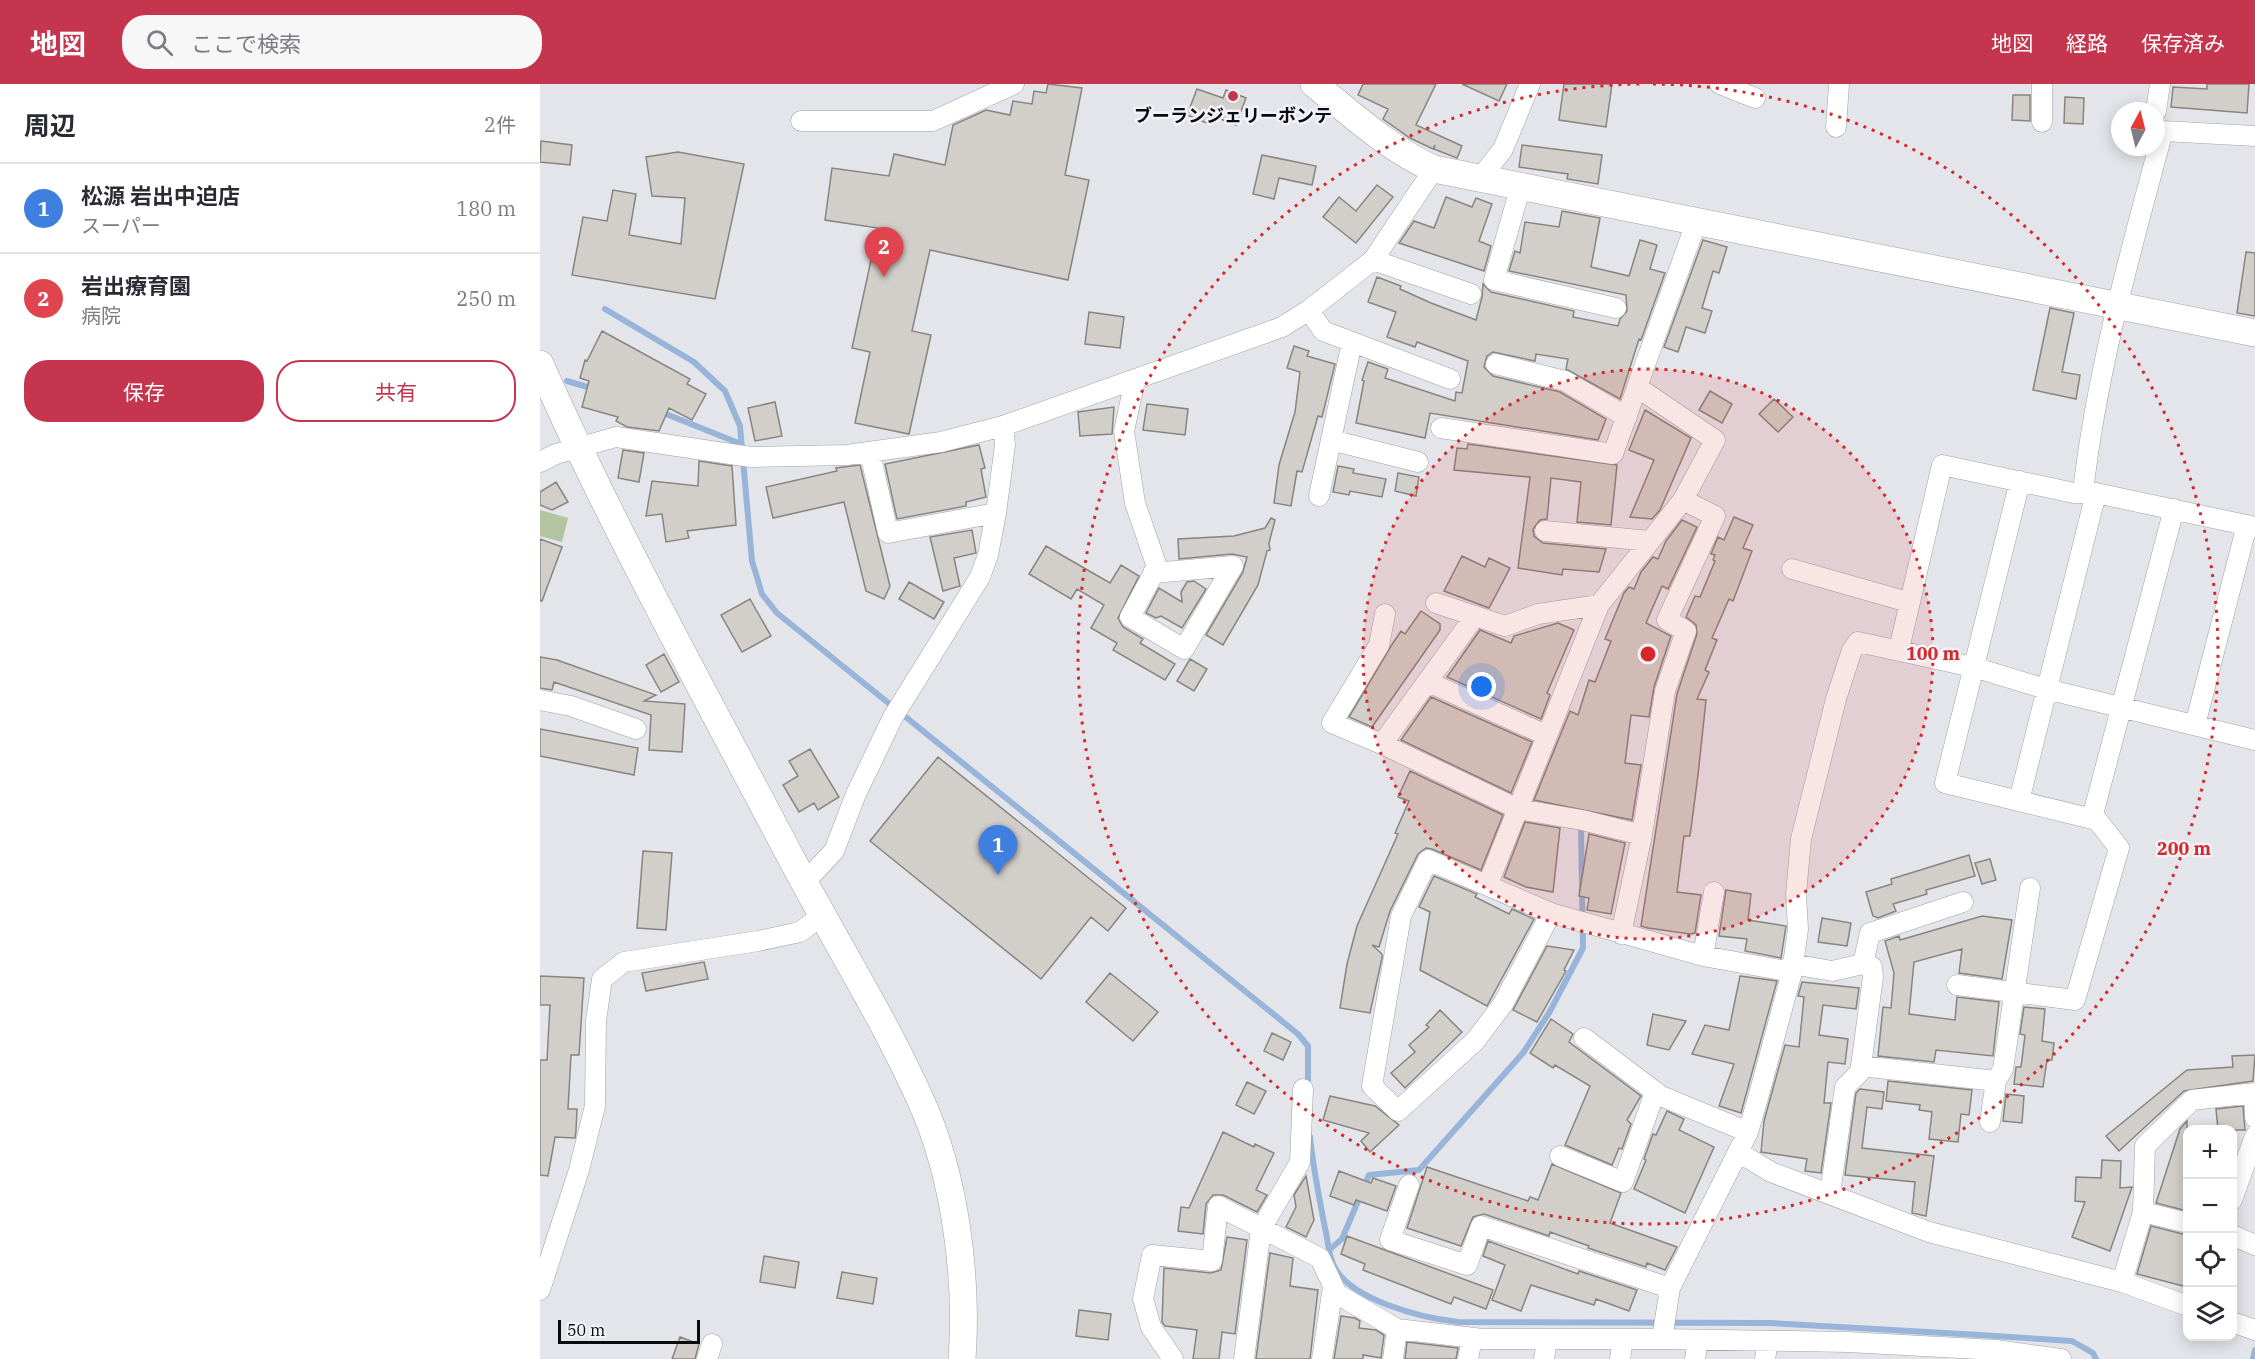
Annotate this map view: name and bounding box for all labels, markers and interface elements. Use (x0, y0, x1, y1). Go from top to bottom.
search box (122, 15, 542, 69)
text: 地図 (30, 25, 86, 62)
icon: search (143, 26, 176, 59)
text: ここで検索 (191, 29, 301, 58)
text: 地図 (1991, 29, 2033, 57)
text: 経路 (2066, 29, 2108, 57)
text: 保存済み (2141, 29, 2225, 57)
marker: ブーランジェリーボンテ (1226, 89, 1240, 103)
north arrow (2111, 102, 2165, 156)
place label: ブーランジェリーボンテ (1134, 104, 1332, 127)
text: 周辺 (24, 108, 76, 142)
text: 2件 (484, 111, 516, 138)
text: 松源 岩出中迫店 (81, 181, 240, 210)
text: 1 (38, 195, 50, 222)
text: 180 m (456, 195, 516, 222)
text: スーパー (81, 212, 161, 239)
pin: 2 (864, 228, 904, 277)
text: 岩出療育園 (81, 271, 191, 300)
text: 2 (38, 285, 50, 312)
text: 250 m (456, 285, 516, 312)
text: 病院 (81, 302, 121, 329)
button: 保存 (24, 360, 264, 422)
button: 共有 (276, 360, 516, 422)
text: 100 m (1906, 642, 1961, 665)
centre of rings (1638, 644, 1658, 664)
your location (1467, 672, 1496, 701)
pin: 1 (978, 826, 1018, 875)
text: 200 m (2157, 837, 2212, 860)
map controls (2183, 1125, 2237, 1341)
button: + (2183, 1125, 2237, 1179)
button: − (2183, 1179, 2237, 1233)
button: locate (2183, 1233, 2237, 1287)
button: layers (2183, 1287, 2237, 1341)
scale bar (558, 1317, 700, 1344)
text: 50 m (567, 1320, 605, 1340)

